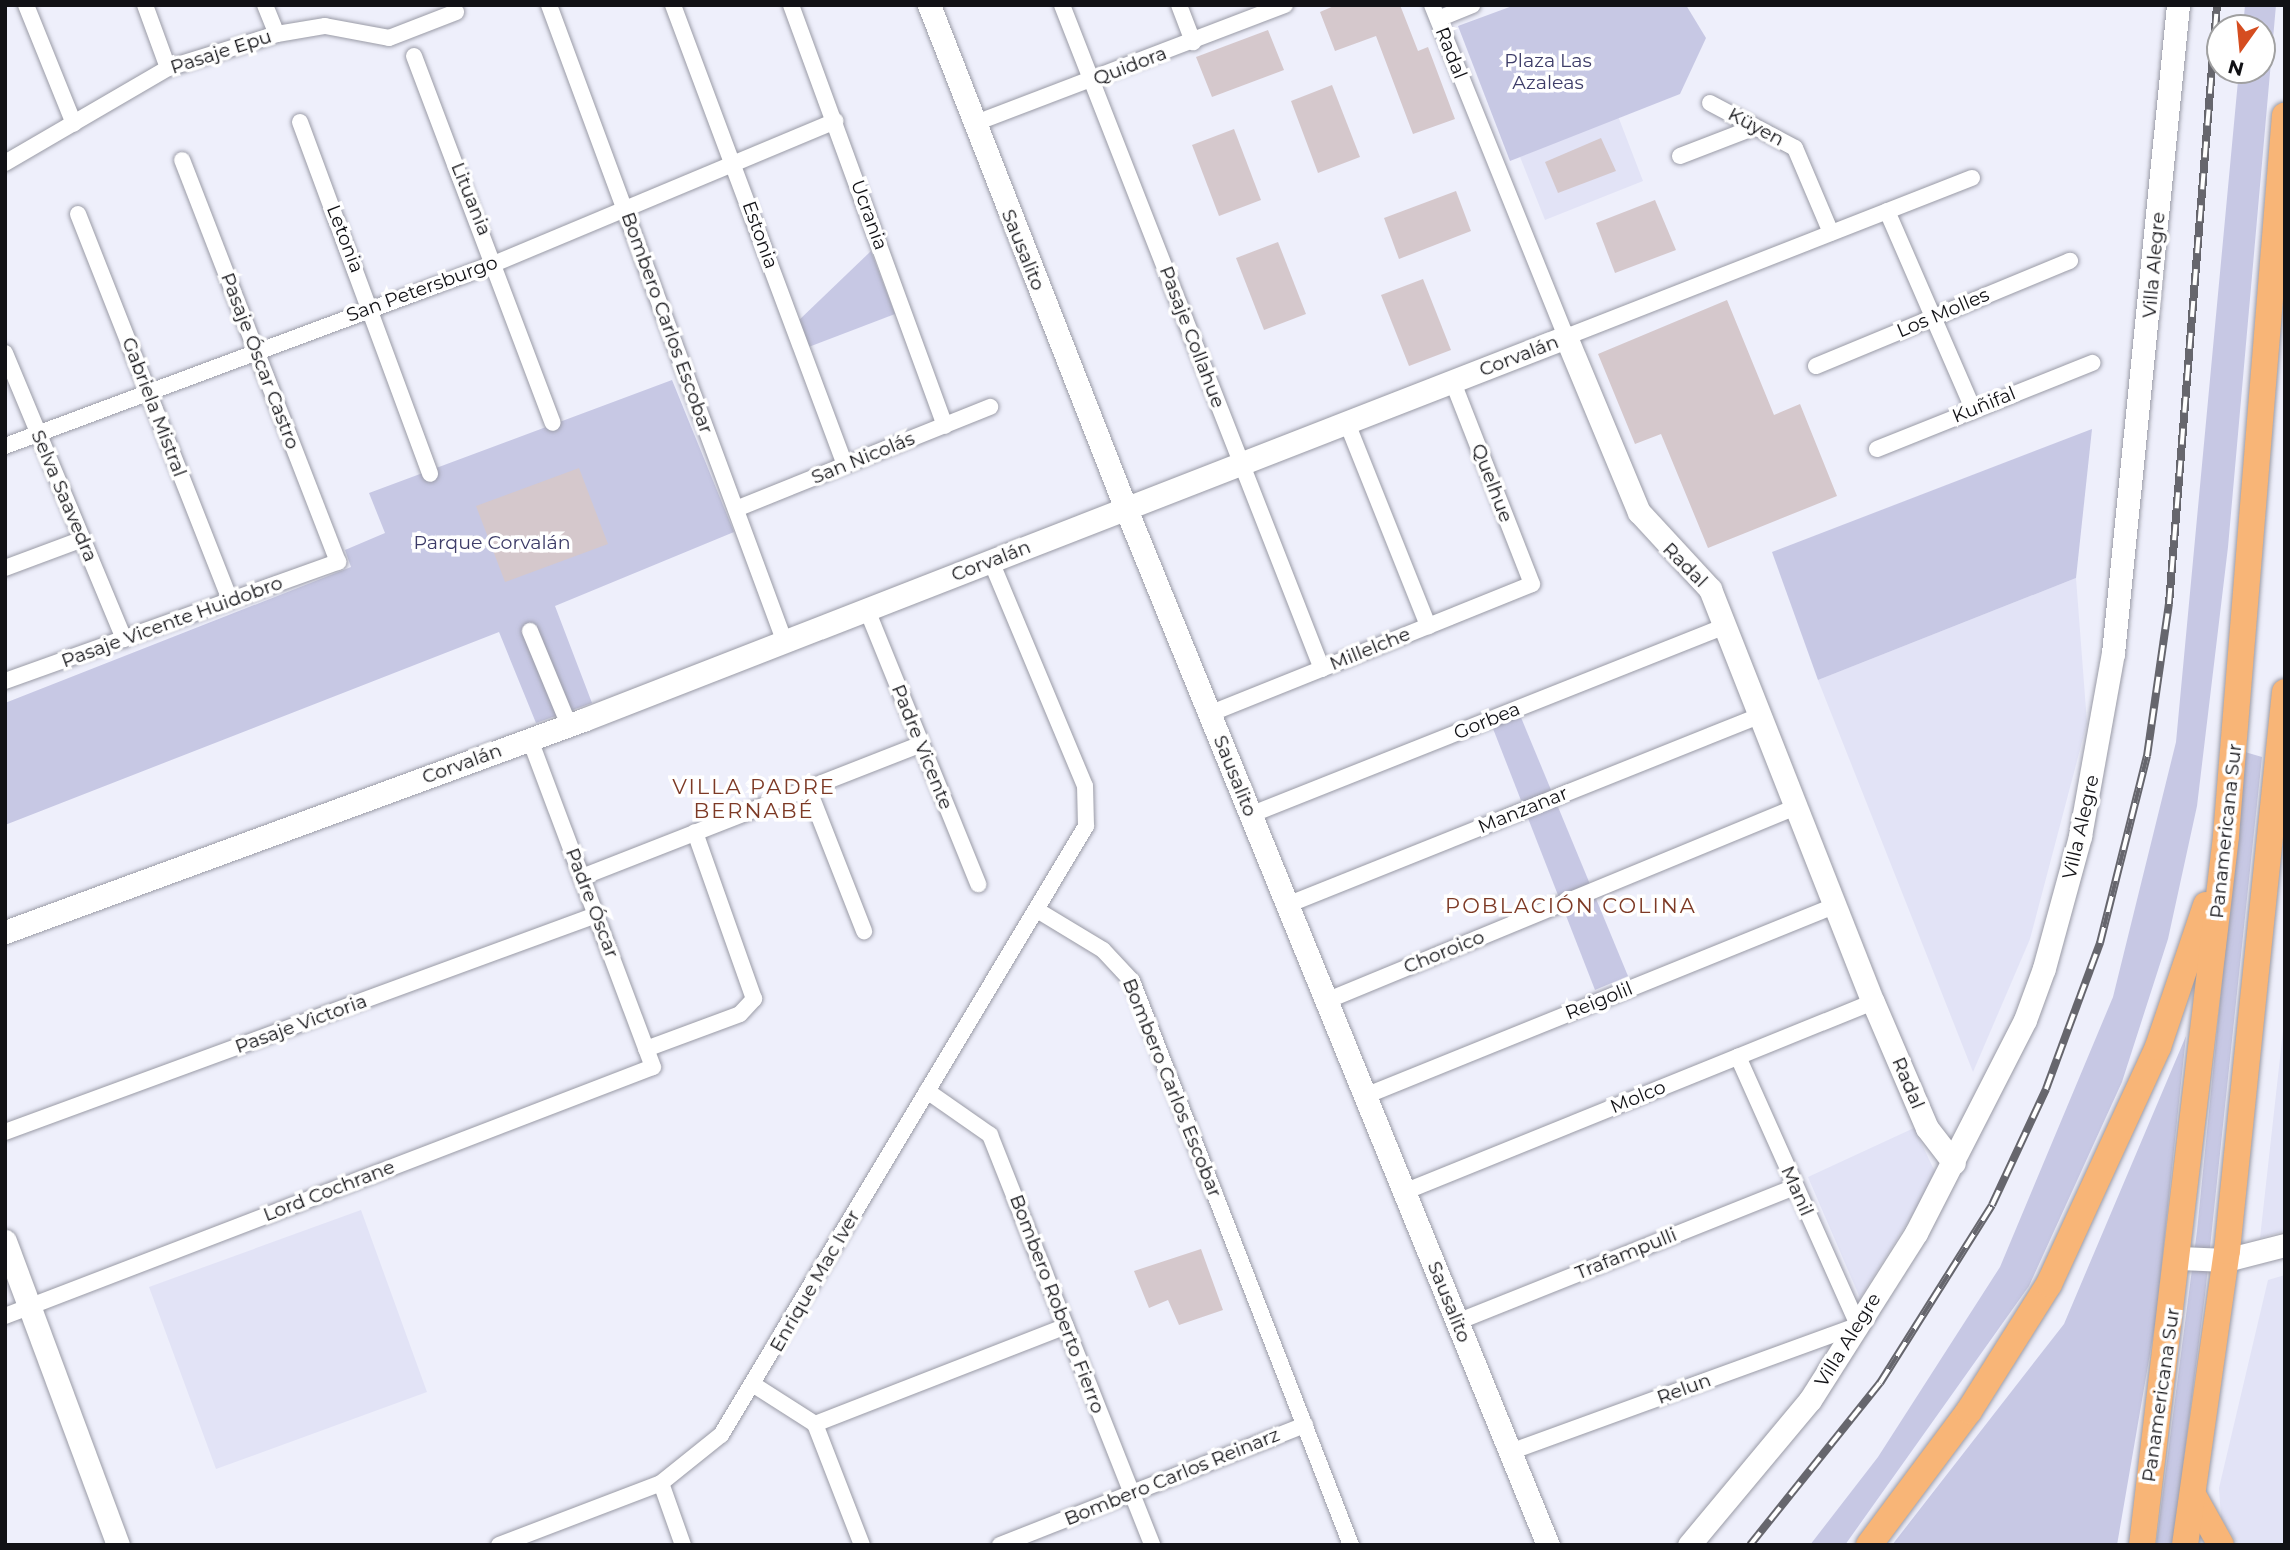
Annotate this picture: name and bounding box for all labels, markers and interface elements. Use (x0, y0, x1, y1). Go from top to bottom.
north arrow (2206, 14, 2276, 84)
street label: Radal (1430, 24, 1472, 82)
street label: Pasaje Epu (168, 25, 274, 79)
street label: Quidora (1090, 42, 1170, 90)
park label: Plaza Las Azaleas (1504, 50, 1592, 94)
text: N (2226, 55, 2246, 81)
street label: Küyen (1724, 103, 1788, 151)
street label: Lituania (446, 159, 496, 239)
street label: Ucrania (846, 177, 892, 253)
street label: Estonia (737, 198, 783, 272)
street label: Letonia (322, 202, 368, 276)
street label: Sausalito (996, 206, 1050, 294)
street label: Bombero Carlos Escobar (616, 209, 718, 437)
street label: Villa Alegre (2138, 211, 2170, 319)
street label: San Petersburgo (343, 251, 501, 327)
street label: Pasaje Collahue (1154, 263, 1230, 411)
street label: Pasaje Óscar Castro (216, 270, 304, 452)
street label: Los Molles (1893, 283, 1993, 343)
street label: Corvalán (1476, 330, 1562, 382)
street label: Gabriela Mistral (117, 334, 191, 480)
street label: Kuñifal (1949, 382, 2019, 428)
street label: Selva Saavedra (26, 427, 102, 565)
street label: San Nicolás (808, 427, 918, 489)
street label: Quelhue (1467, 440, 1517, 526)
park label: Parque Corvalán (413, 532, 571, 554)
street label: Corvalán (948, 535, 1034, 587)
street label: Radal (1658, 538, 1712, 592)
street label: Pasaje Vicente Huidobro (58, 571, 286, 673)
street label: Millelche (1326, 623, 1414, 675)
street label: Padre Vicente (887, 681, 957, 813)
street label: Gorbea (1451, 697, 1523, 745)
street label: Sausalito (1208, 732, 1262, 820)
street label: Corvalán (419, 739, 505, 789)
street label: Panamericana Sur (2205, 742, 2247, 920)
street label: Villa Alegre (2058, 773, 2104, 881)
district label: VILLA PADRE BERNABÉ (674, 774, 834, 824)
street label: Manzanar (1475, 782, 1571, 838)
street label: Padre Óscar (561, 845, 623, 961)
district label: POBLACIÓN COLINA (1447, 893, 1695, 919)
street label: Choroico (1400, 925, 1488, 979)
street label: Bombero Carlos Escobar (1118, 975, 1226, 1201)
street label: Reigolil (1562, 977, 1636, 1025)
street label: Pasaje Victoria (232, 990, 370, 1058)
street label: Radal (1887, 1054, 1929, 1112)
street label: Molco (1607, 1076, 1669, 1118)
street label: Lord Cochrane (260, 1155, 398, 1227)
street label: Manil (1776, 1162, 1818, 1220)
street label: Bombero Roberto Fierro (1005, 1191, 1109, 1417)
street label: Enrique Mac Iver (765, 1206, 865, 1356)
street label: Trafampulli (1572, 1223, 1680, 1285)
street label: Sausalito (1422, 1258, 1476, 1346)
street label: Villa Alegre (1810, 1289, 1886, 1391)
street label: Panamericana Sur (2137, 1306, 2185, 1484)
street label: Relun (1654, 1369, 1714, 1409)
street label: Bombero Carlos Reinarz (1061, 1423, 1283, 1531)

